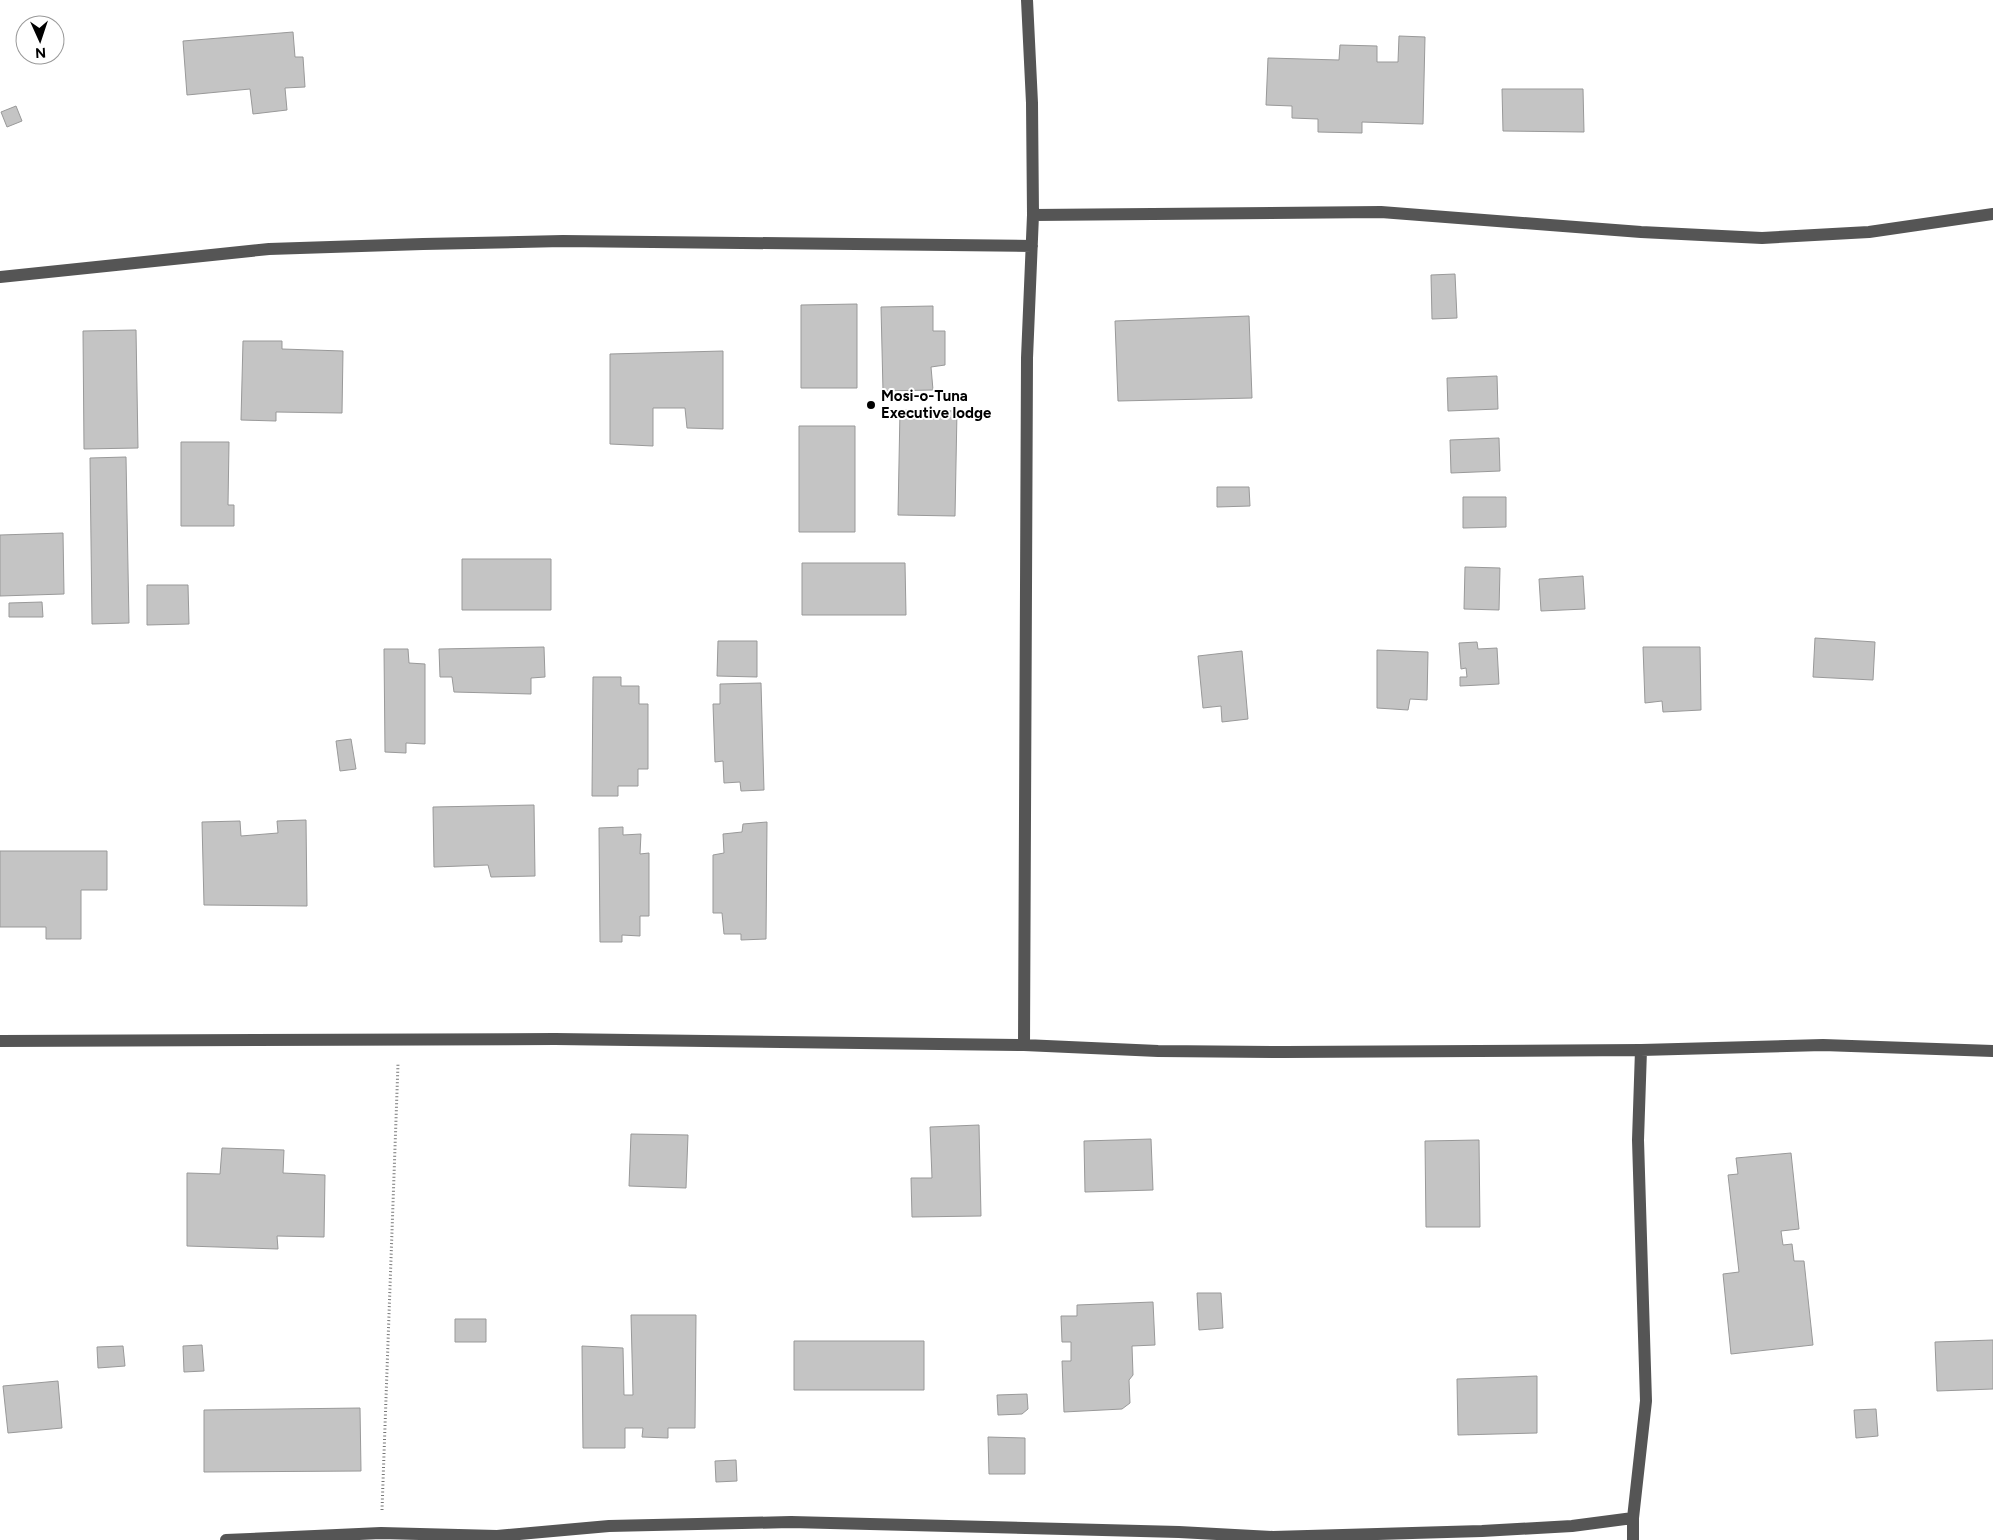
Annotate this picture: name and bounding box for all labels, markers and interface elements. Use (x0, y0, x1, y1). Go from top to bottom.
north arrow (15, 15, 65, 65)
text: N (35, 44, 47, 61)
place label: Mosi-o-Tuna Executive lodge (881, 387, 992, 422)
marker: Mosi-o-Tuna Executive lodge (865, 399, 877, 411)

